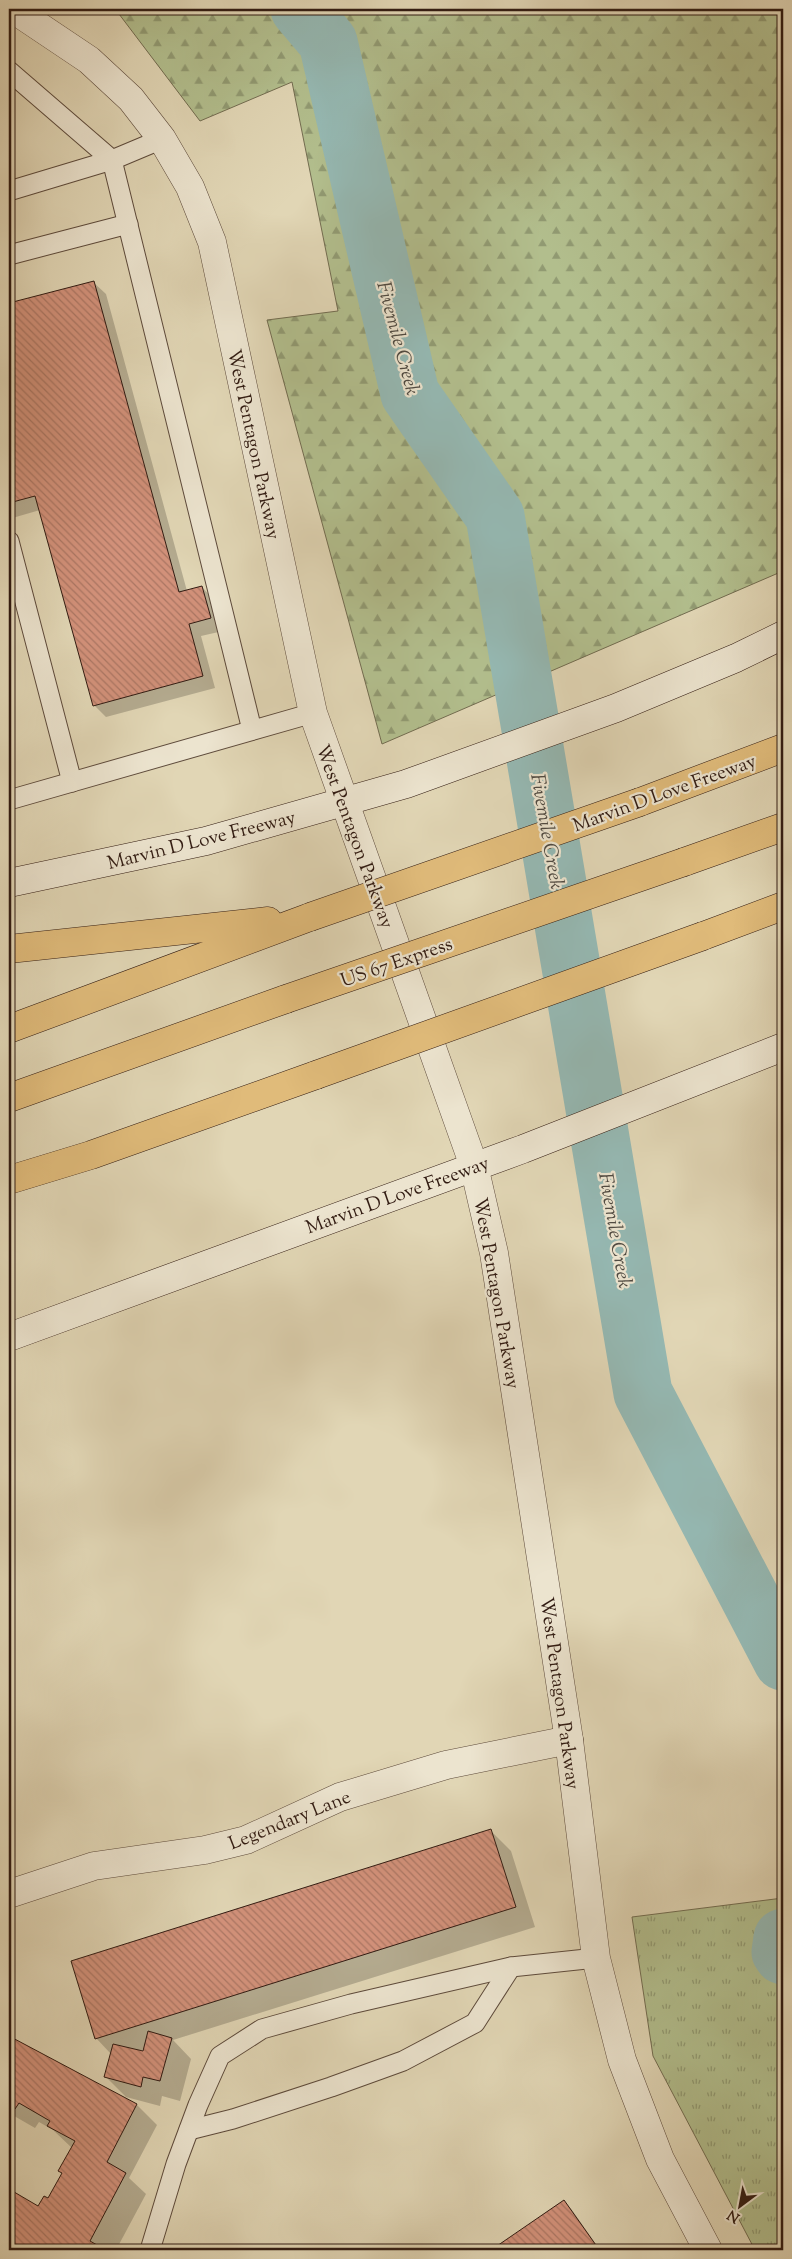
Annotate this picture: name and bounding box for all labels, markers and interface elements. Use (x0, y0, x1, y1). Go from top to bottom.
water label: Fivemile Creek (367, 278, 426, 399)
street label: West Pentagon Parkway (219, 347, 286, 543)
street label: West Pentagon Parkway (308, 741, 400, 933)
street label: Marvin D Love Freeway (569, 748, 761, 840)
water label: Fivemile Creek (521, 771, 570, 892)
street label: Marvin D Love Freeway (105, 805, 299, 878)
street label: US 67 Express (337, 932, 457, 995)
street label: Marvin D Love Freeway (302, 1150, 494, 1242)
water label: Fivemile Creek (589, 1170, 638, 1291)
street label: West Pentagon Parkway (465, 1196, 526, 1392)
street label: West Pentagon Parkway (532, 1595, 585, 1792)
street label: Legendary Lane (225, 1785, 355, 1858)
north arrow (714, 2182, 764, 2232)
text: N (724, 2204, 744, 2227)

